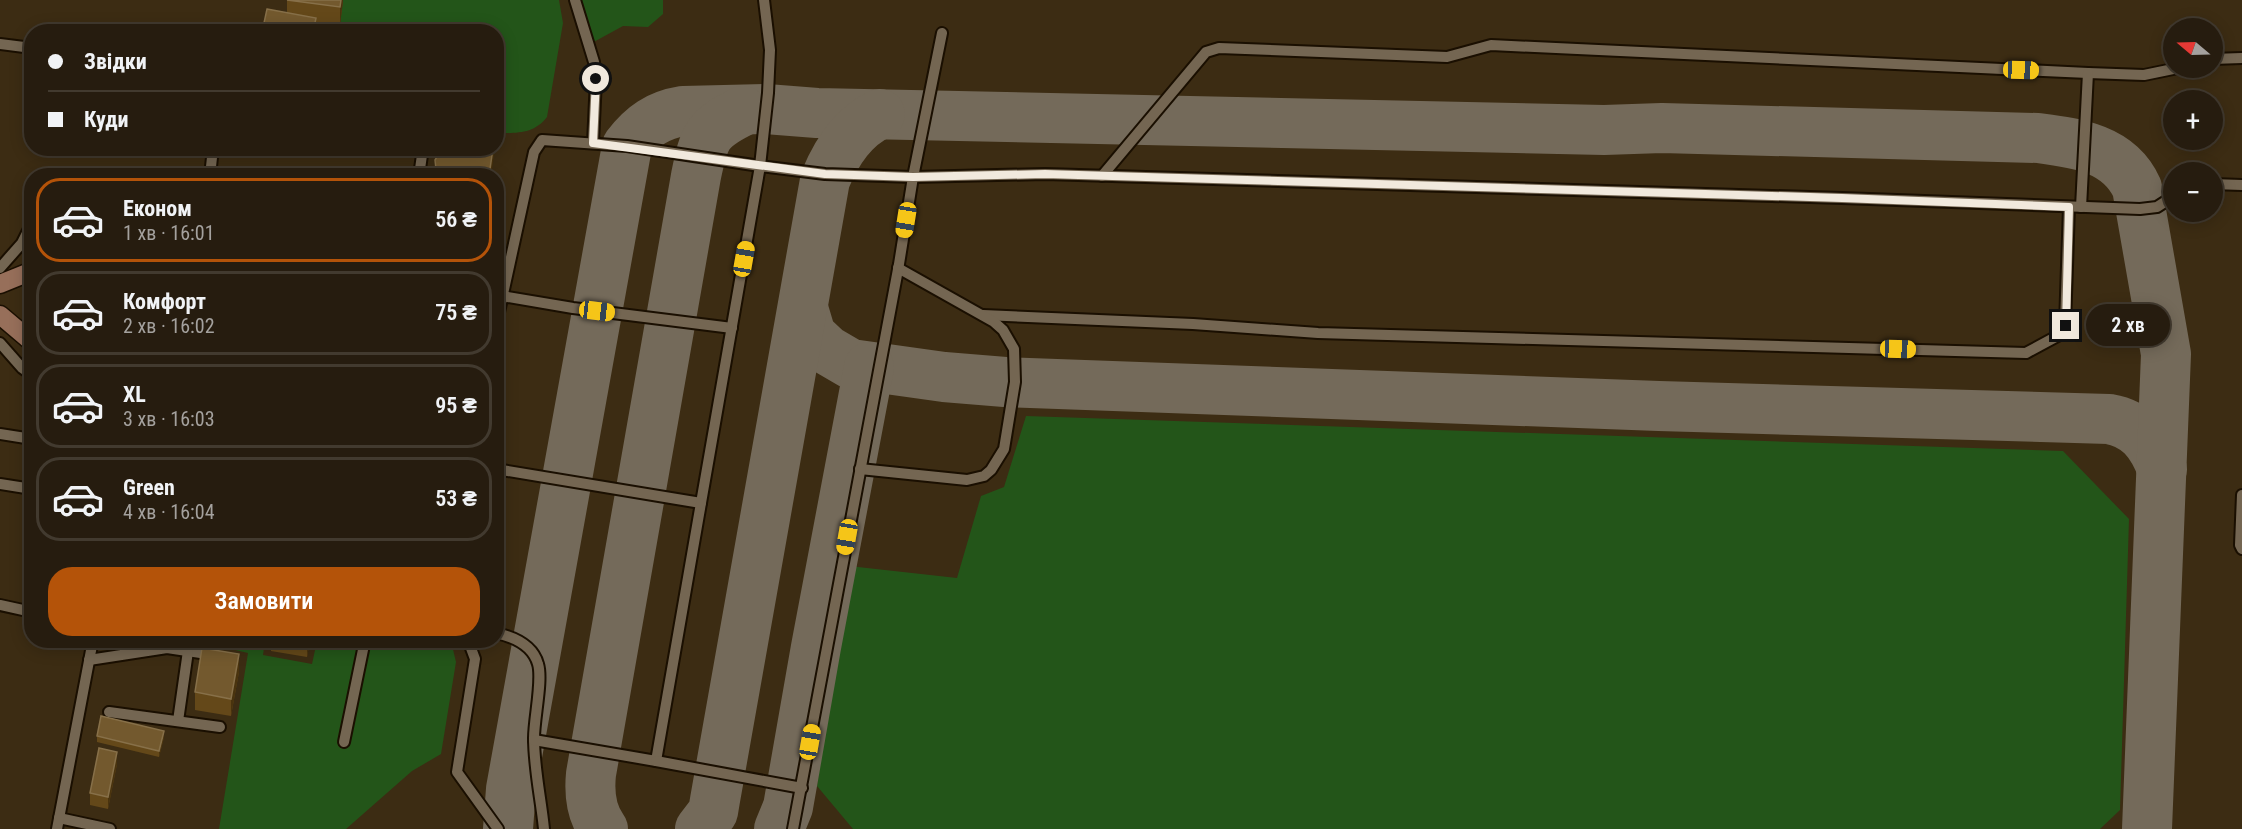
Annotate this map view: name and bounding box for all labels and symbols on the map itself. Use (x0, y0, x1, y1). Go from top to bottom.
north arrow (2163, 18, 2223, 78)
car (2003, 60, 2039, 80)
route start (582, 65, 609, 92)
car (894, 201, 918, 239)
car (732, 240, 756, 278)
car (578, 300, 616, 322)
callout: 2 хв (2087, 305, 2171, 347)
route end (2052, 312, 2079, 339)
car (1880, 339, 1916, 359)
car (835, 518, 859, 556)
car (798, 723, 822, 761)

